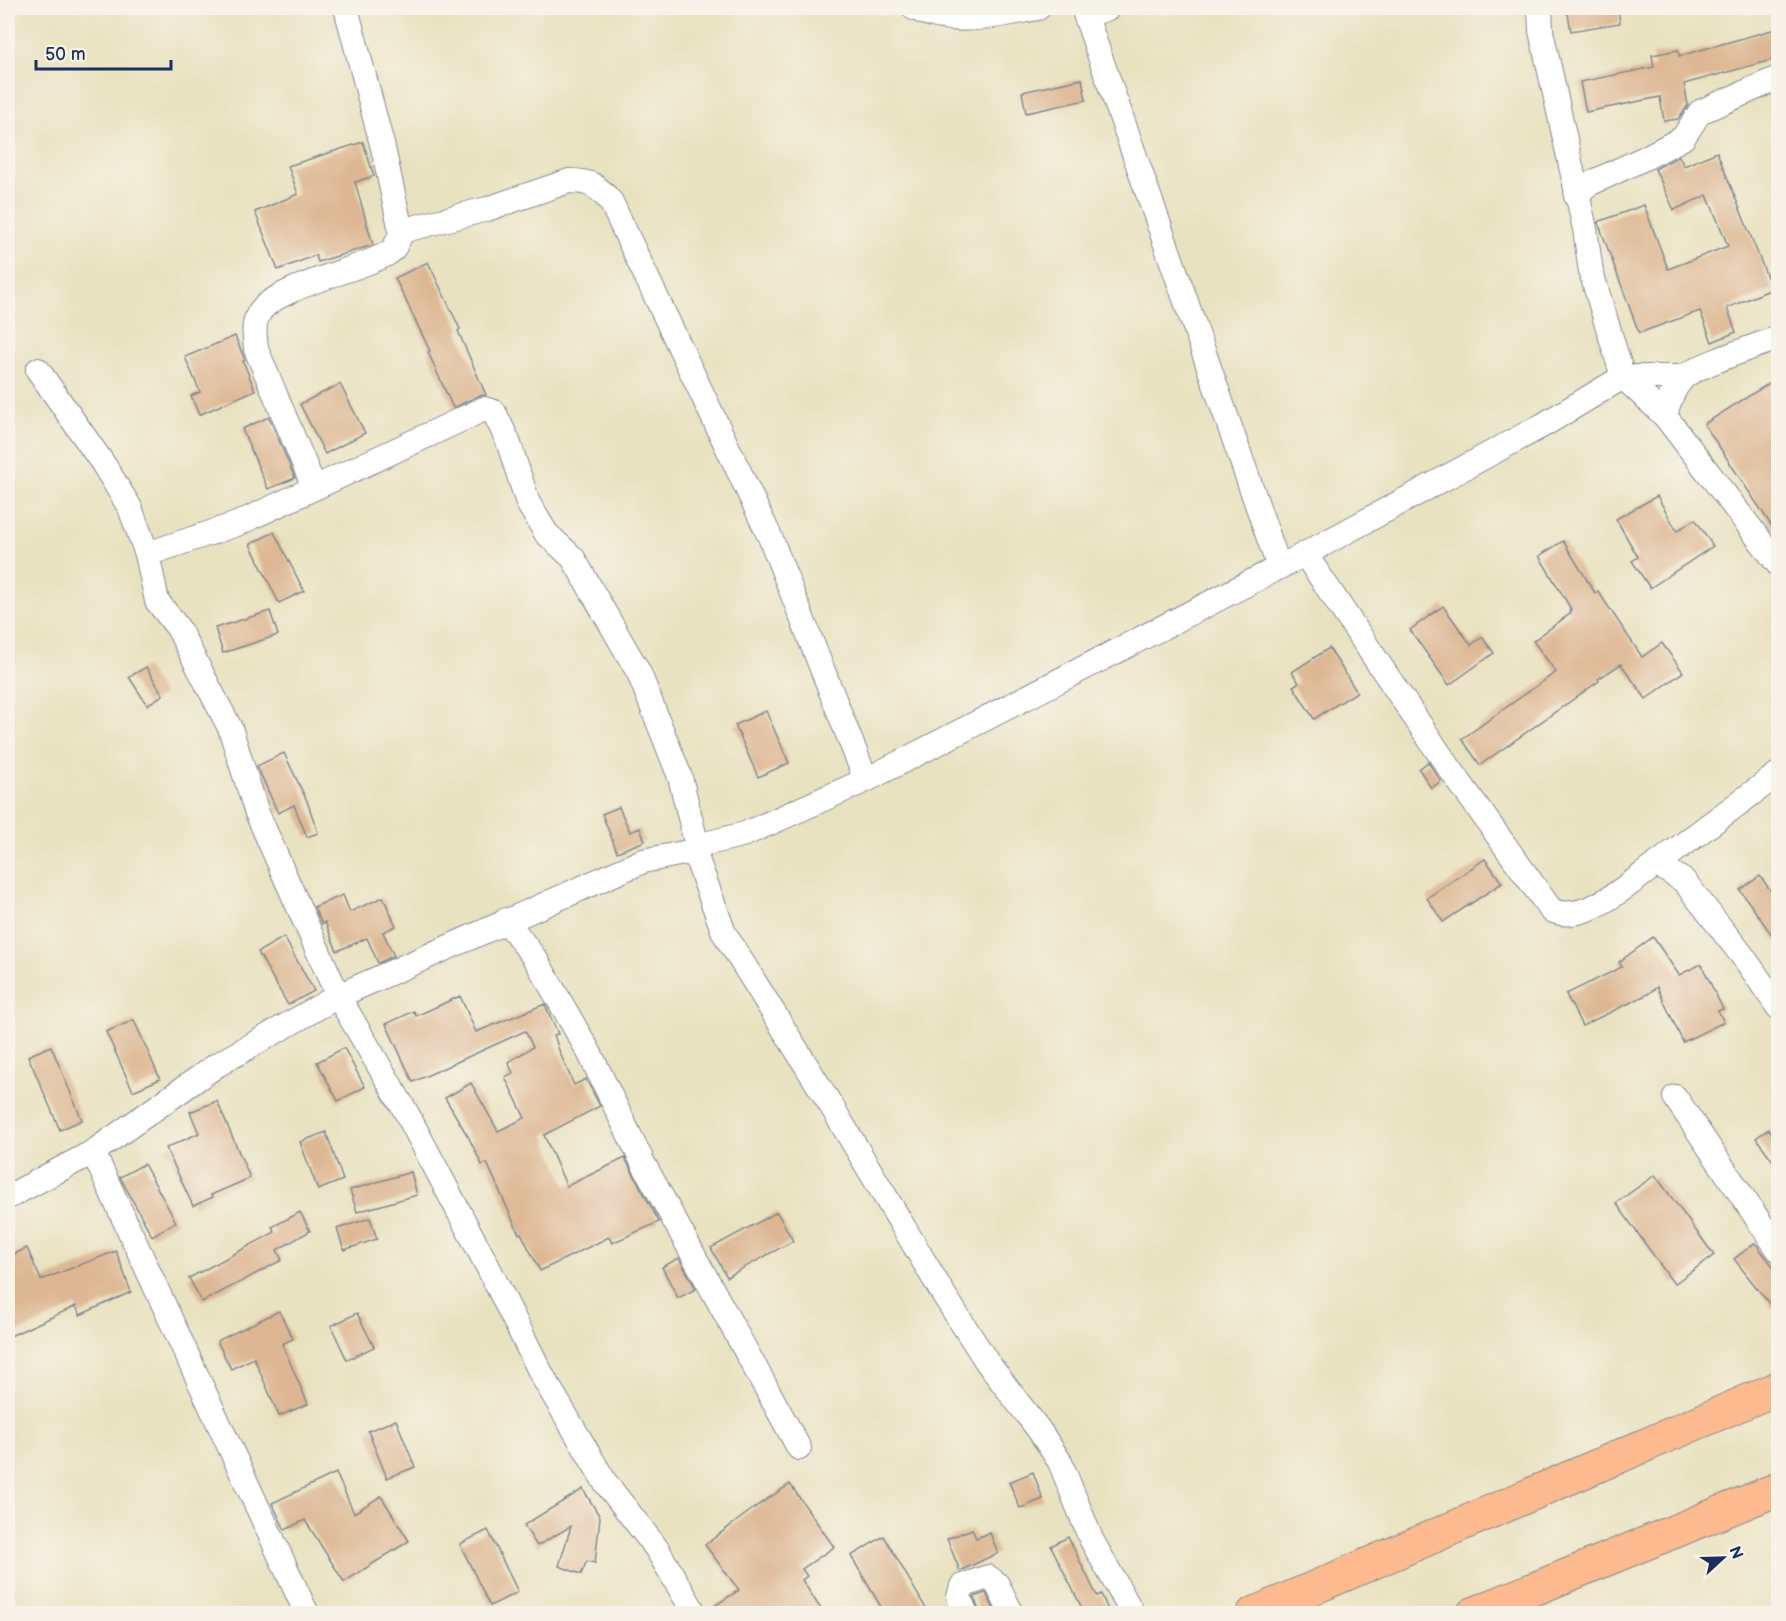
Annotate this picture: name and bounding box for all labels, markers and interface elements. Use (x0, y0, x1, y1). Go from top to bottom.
scale bar (36, 33, 171, 71)
text: 50 m (45, 44, 86, 65)
north arrow (1693, 1528, 1753, 1588)
text: N (1724, 1544, 1747, 1562)

